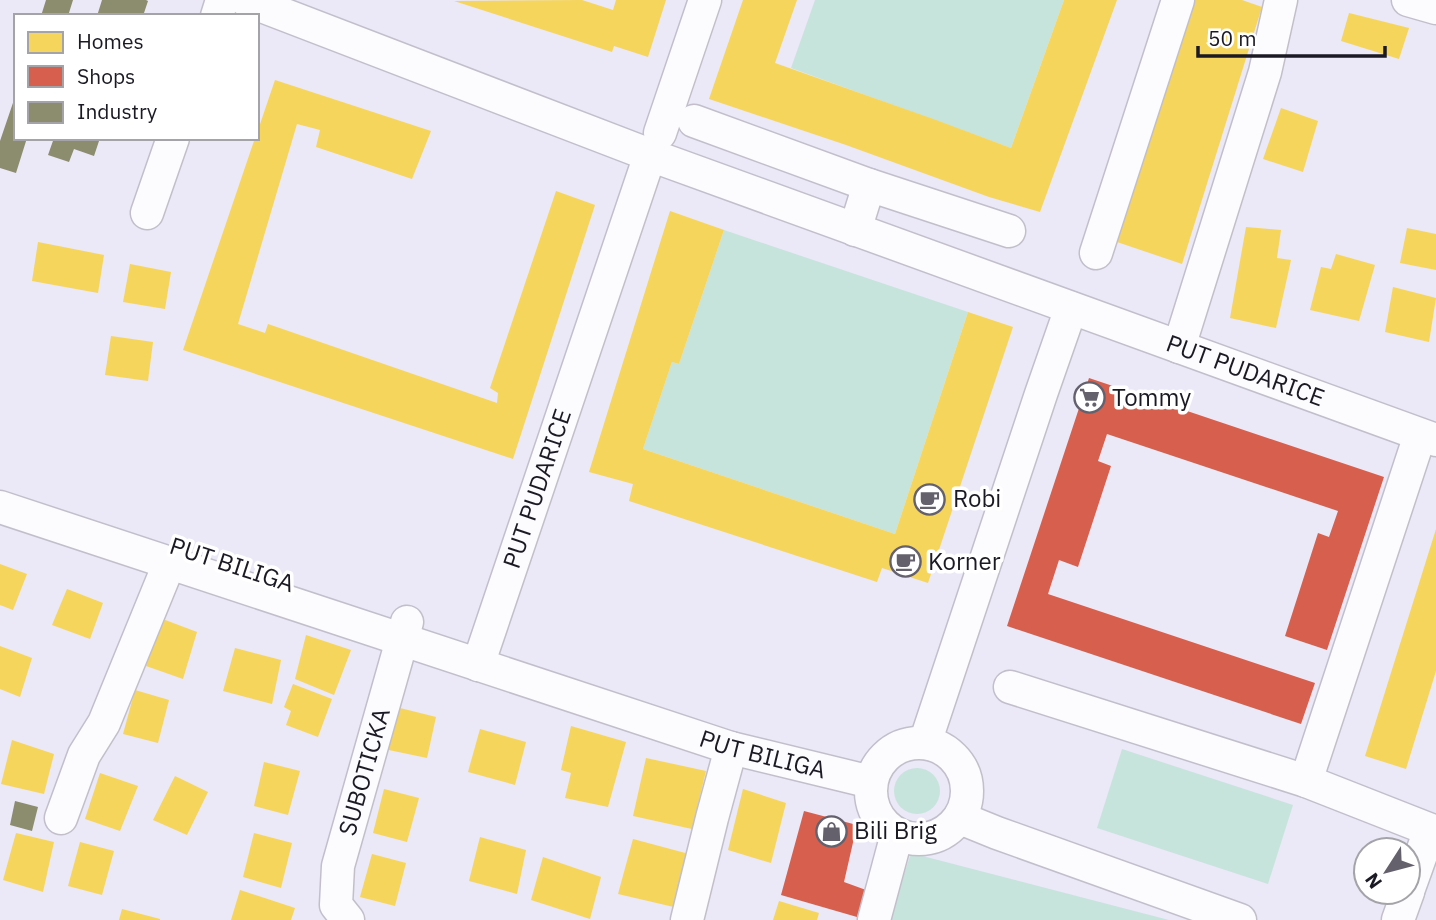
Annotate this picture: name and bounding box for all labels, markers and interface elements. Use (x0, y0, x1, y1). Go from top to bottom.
legend (14, 14, 259, 140)
scale bar (1198, 14, 1385, 58)
text: 50 m (1208, 24, 1257, 52)
text: Homes (77, 27, 144, 55)
text: Shops (77, 62, 135, 90)
text: Industry (77, 97, 158, 125)
street label: PUT PUDARICE (1162, 327, 1329, 413)
supermarket icon: Tommy (1072, 381, 1106, 415)
place label: Tommy (1112, 381, 1191, 413)
street label: PUT PUDARICE (495, 405, 578, 572)
cafe icon: Robi (913, 482, 947, 516)
place label: Robi (953, 482, 1001, 514)
street label: PUT BILIGA (166, 529, 299, 599)
cafe icon: Korner (888, 545, 922, 579)
place label: Korner (928, 545, 1001, 577)
street label: SUBOTICKA (330, 704, 397, 839)
street label: PUT BILIGA (696, 722, 829, 785)
shop icon: Bili Brig (814, 814, 848, 848)
place label: Bili Brig (854, 814, 937, 846)
north arrow (1352, 836, 1422, 906)
text: N (1359, 868, 1387, 894)

